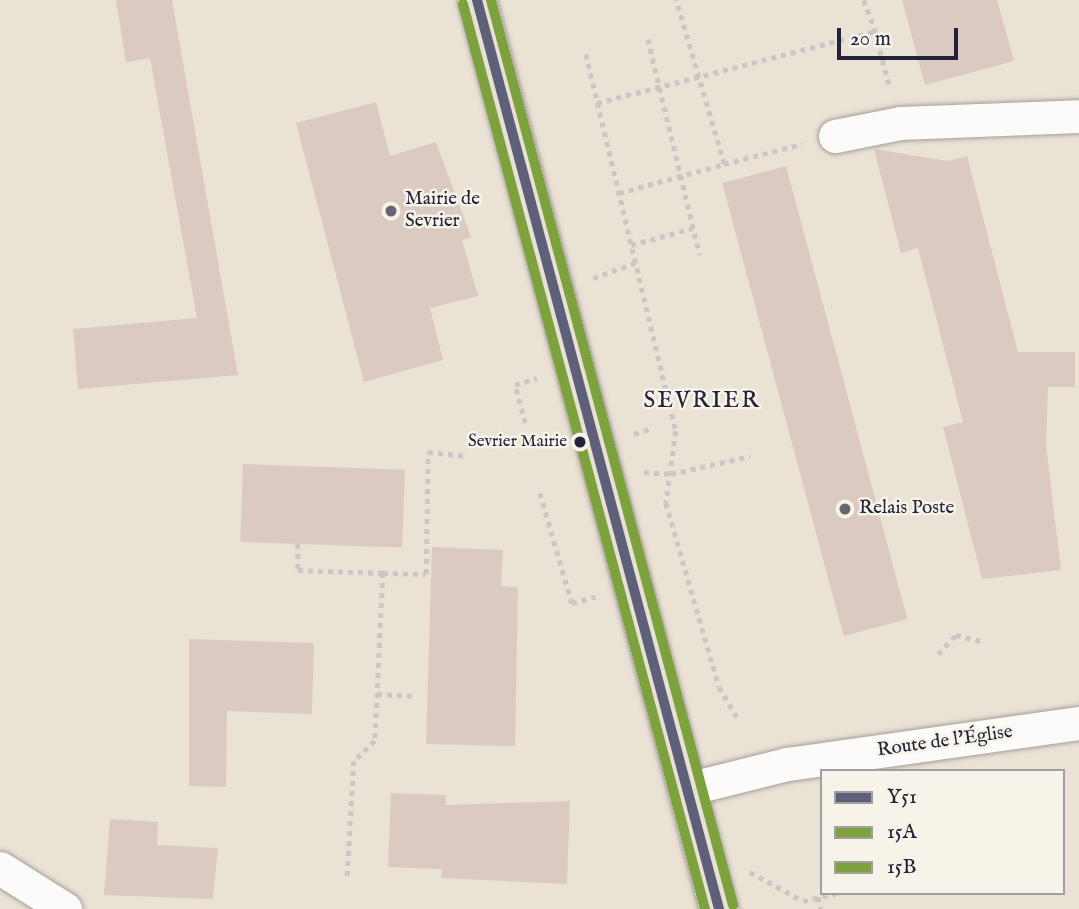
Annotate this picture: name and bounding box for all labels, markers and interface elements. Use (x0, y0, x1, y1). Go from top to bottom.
scale bar (841, 14, 962, 58)
text: 20 m (850, 26, 891, 53)
place label: Mairie de Sevrier (405, 189, 480, 233)
marker: Mairie de Sevrier (383, 203, 399, 219)
district label: SEVRIER (644, 387, 760, 415)
place label: Sevrier Mairie (468, 432, 567, 452)
marker: Sevrier Mairie (573, 435, 587, 449)
place label: Relais Poste (859, 498, 954, 520)
marker: Relais Poste (837, 501, 853, 517)
street label: Route de l'Église (876, 721, 1014, 763)
legend (820, 769, 1065, 895)
text: Y51 (887, 784, 917, 811)
text: 15A (887, 819, 917, 846)
text: 15B (887, 854, 916, 881)

